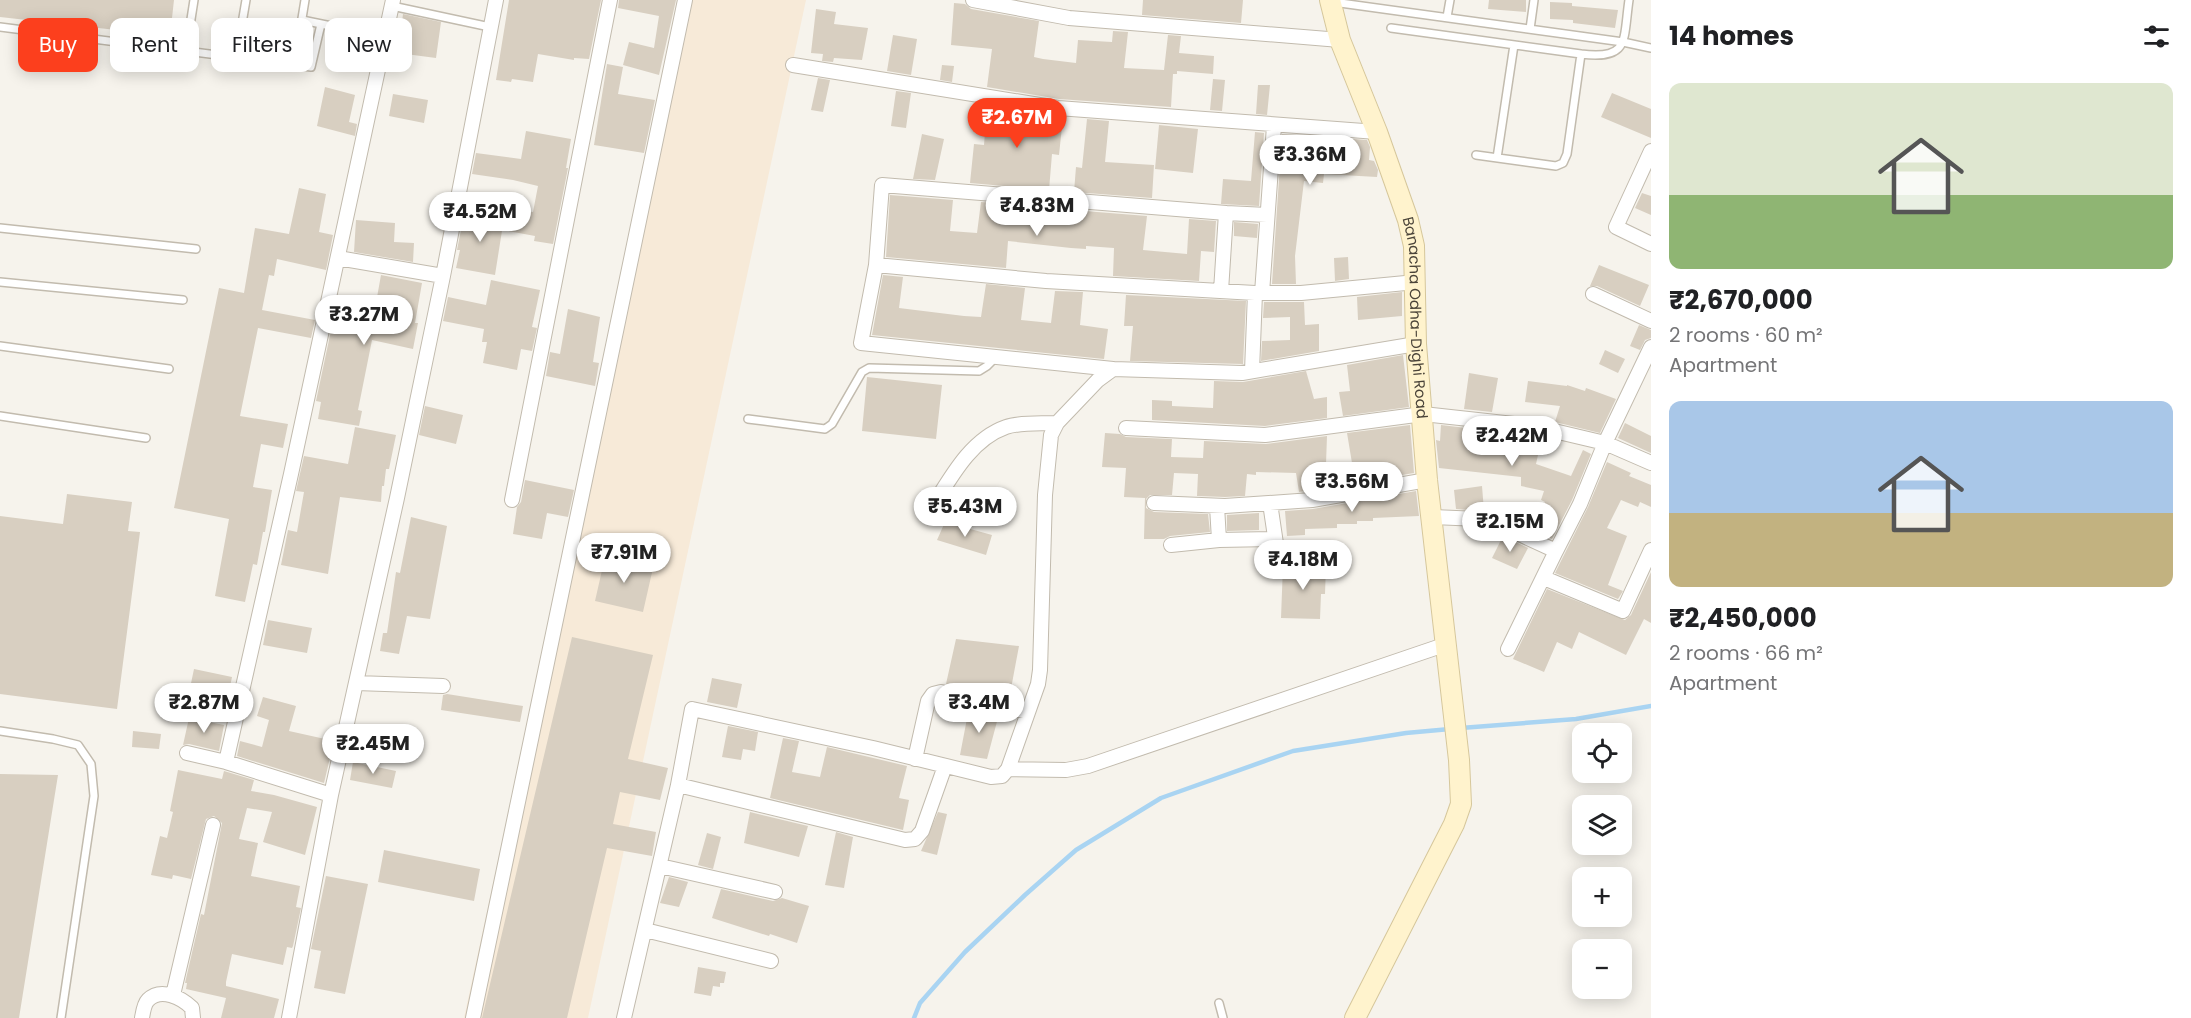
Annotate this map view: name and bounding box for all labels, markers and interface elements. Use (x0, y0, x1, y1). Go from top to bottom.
chip: Buy (18, 18, 98, 72)
chip: Rent (110, 18, 199, 72)
chip: Filters (211, 18, 313, 72)
chip: New (325, 18, 412, 72)
text: 14 homes (1669, 18, 1794, 54)
icon: filters (2140, 20, 2173, 53)
pin: ₹2.67M (968, 98, 1066, 149)
text: ₹2.67M (982, 103, 1052, 131)
icon: home (1867, 122, 1975, 230)
pin: ₹3.36M (1261, 135, 1359, 186)
text: ₹3.36M (1274, 140, 1346, 168)
pin: ₹4.83M (988, 186, 1086, 237)
text: ₹4.83M (1000, 191, 1074, 219)
pin: ₹4.52M (431, 192, 529, 243)
text: ₹4.52M (443, 197, 517, 225)
street label: Banacha Odha-Dighi Road (1398, 215, 1433, 420)
text: ₹2,670,000 (1669, 282, 1813, 318)
pin: ₹3.27M (315, 295, 413, 346)
text: ₹3.27M (329, 300, 399, 328)
text: 2 rooms · 60 m² (1669, 321, 1823, 349)
text: Apartment (1669, 351, 1777, 379)
pin: ₹2.42M (1463, 416, 1561, 467)
text: ₹2.42M (1476, 421, 1548, 449)
icon: home (1867, 440, 1975, 548)
pin: ₹3.56M (1303, 462, 1401, 513)
text: ₹3.56M (1315, 467, 1389, 495)
pin: ₹5.43M (916, 487, 1014, 538)
text: ₹5.43M (928, 492, 1002, 520)
pin: ₹2.15M (1461, 502, 1559, 553)
text: ₹2.15M (1476, 507, 1544, 535)
pin: ₹7.91M (575, 533, 673, 584)
text: ₹7.91M (591, 538, 657, 566)
pin: ₹4.18M (1254, 540, 1352, 591)
text: ₹4.18M (1268, 545, 1338, 573)
text: ₹2,450,000 (1669, 600, 1817, 636)
text: 2 rooms · 66 m² (1669, 639, 1823, 667)
text: Apartment (1669, 669, 1777, 697)
pin: ₹2.87M (155, 683, 253, 734)
pin: ₹3.4M (937, 683, 1021, 734)
text: ₹2.87M (168, 688, 240, 716)
text: ₹3.4M (948, 688, 1010, 716)
map controls (1572, 723, 1632, 999)
button: locate (1572, 723, 1632, 783)
pin: ₹2.45M (324, 724, 422, 775)
text: ₹2.45M (336, 729, 410, 757)
button: layers (1572, 795, 1632, 855)
button: + (1572, 867, 1632, 927)
button: − (1572, 939, 1632, 999)

